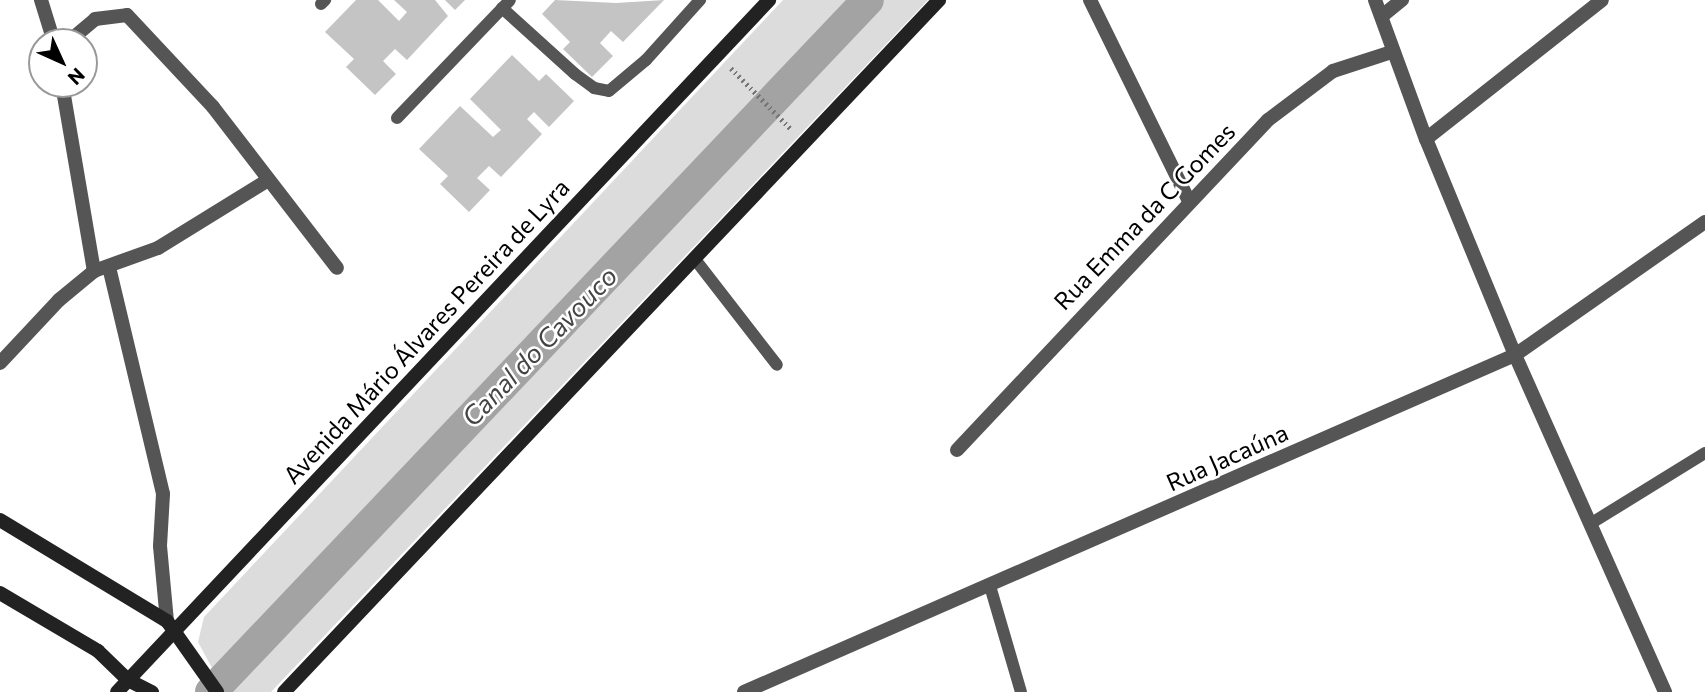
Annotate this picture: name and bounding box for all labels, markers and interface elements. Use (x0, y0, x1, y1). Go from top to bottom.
north arrow (28, 28, 98, 98)
text: N (64, 64, 90, 90)
street label: Rua Emma da C Gomes (1047, 117, 1241, 315)
street label: Avenida Mário Álvares Pereira de Lyra (277, 173, 575, 489)
water label: Canal do Cavouco (455, 260, 623, 432)
street label: Rua Jacaúna (1162, 417, 1292, 497)

